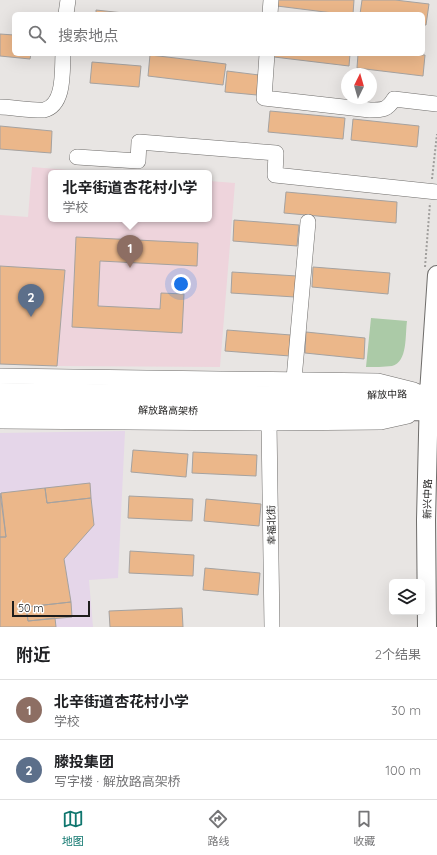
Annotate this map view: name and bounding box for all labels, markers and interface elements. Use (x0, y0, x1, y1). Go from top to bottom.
search box (12, 12, 425, 56)
icon: search (26, 23, 48, 45)
text: 搜索地点 (58, 26, 118, 45)
north arrow (341, 68, 377, 104)
popup (48, 170, 212, 222)
text: 北辛街道杏花村小学 (62, 178, 198, 197)
text: 学校 (62, 199, 89, 215)
pin: 1 (117, 235, 143, 268)
your location (171, 274, 191, 294)
pin: 2 (18, 284, 44, 317)
street label: 解放中路 (367, 387, 407, 402)
street label: 解放路高架桥 (138, 403, 198, 418)
street label: 新兴中路 (421, 479, 434, 519)
street label: 幸福北街 (265, 505, 278, 545)
map controls (389, 579, 425, 615)
button: layers (389, 579, 425, 615)
scale bar (12, 599, 90, 618)
text: 50 m (18, 601, 44, 615)
text: 附近 (16, 644, 50, 665)
text: 2个结果 (375, 646, 421, 662)
text: 北辛街道杏花村小学 (54, 692, 189, 711)
text: 1 (26, 702, 32, 718)
text: 30 m (391, 702, 421, 718)
text: 学校 (54, 713, 80, 729)
text: 滕投集团 (54, 752, 114, 771)
text: 2 (25, 762, 33, 778)
text: 100 m (385, 762, 421, 778)
text: 写字楼 · 解放路高架桥 (54, 773, 181, 789)
tab: 地图 (62, 808, 84, 848)
tab: 路线 (207, 808, 229, 848)
tab: 收藏 (353, 808, 375, 848)

